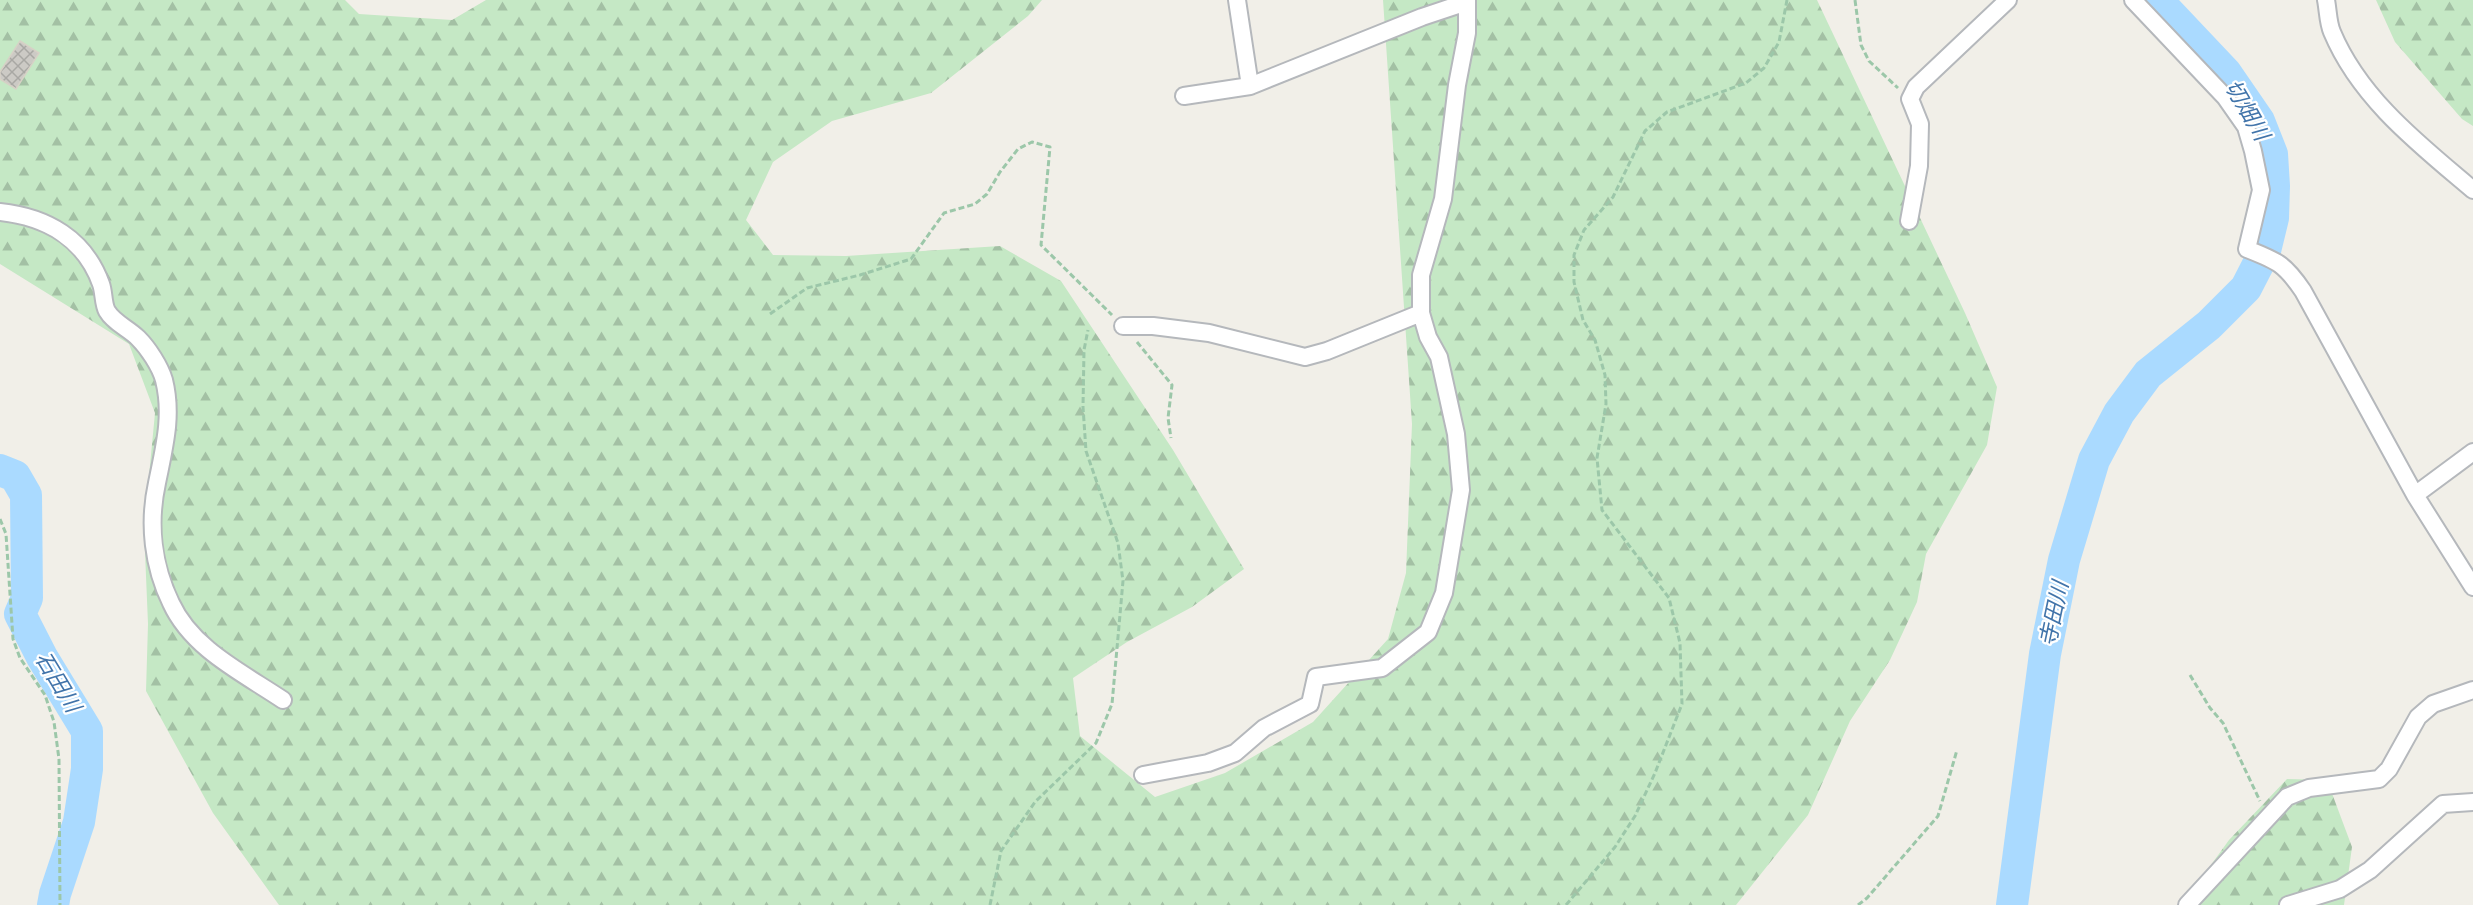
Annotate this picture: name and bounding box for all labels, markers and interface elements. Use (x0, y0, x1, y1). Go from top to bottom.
water label: 切畑川 (2219, 75, 2276, 147)
water label: 寺田川 (2034, 577, 2074, 649)
water label: 石田川 (29, 647, 88, 719)

